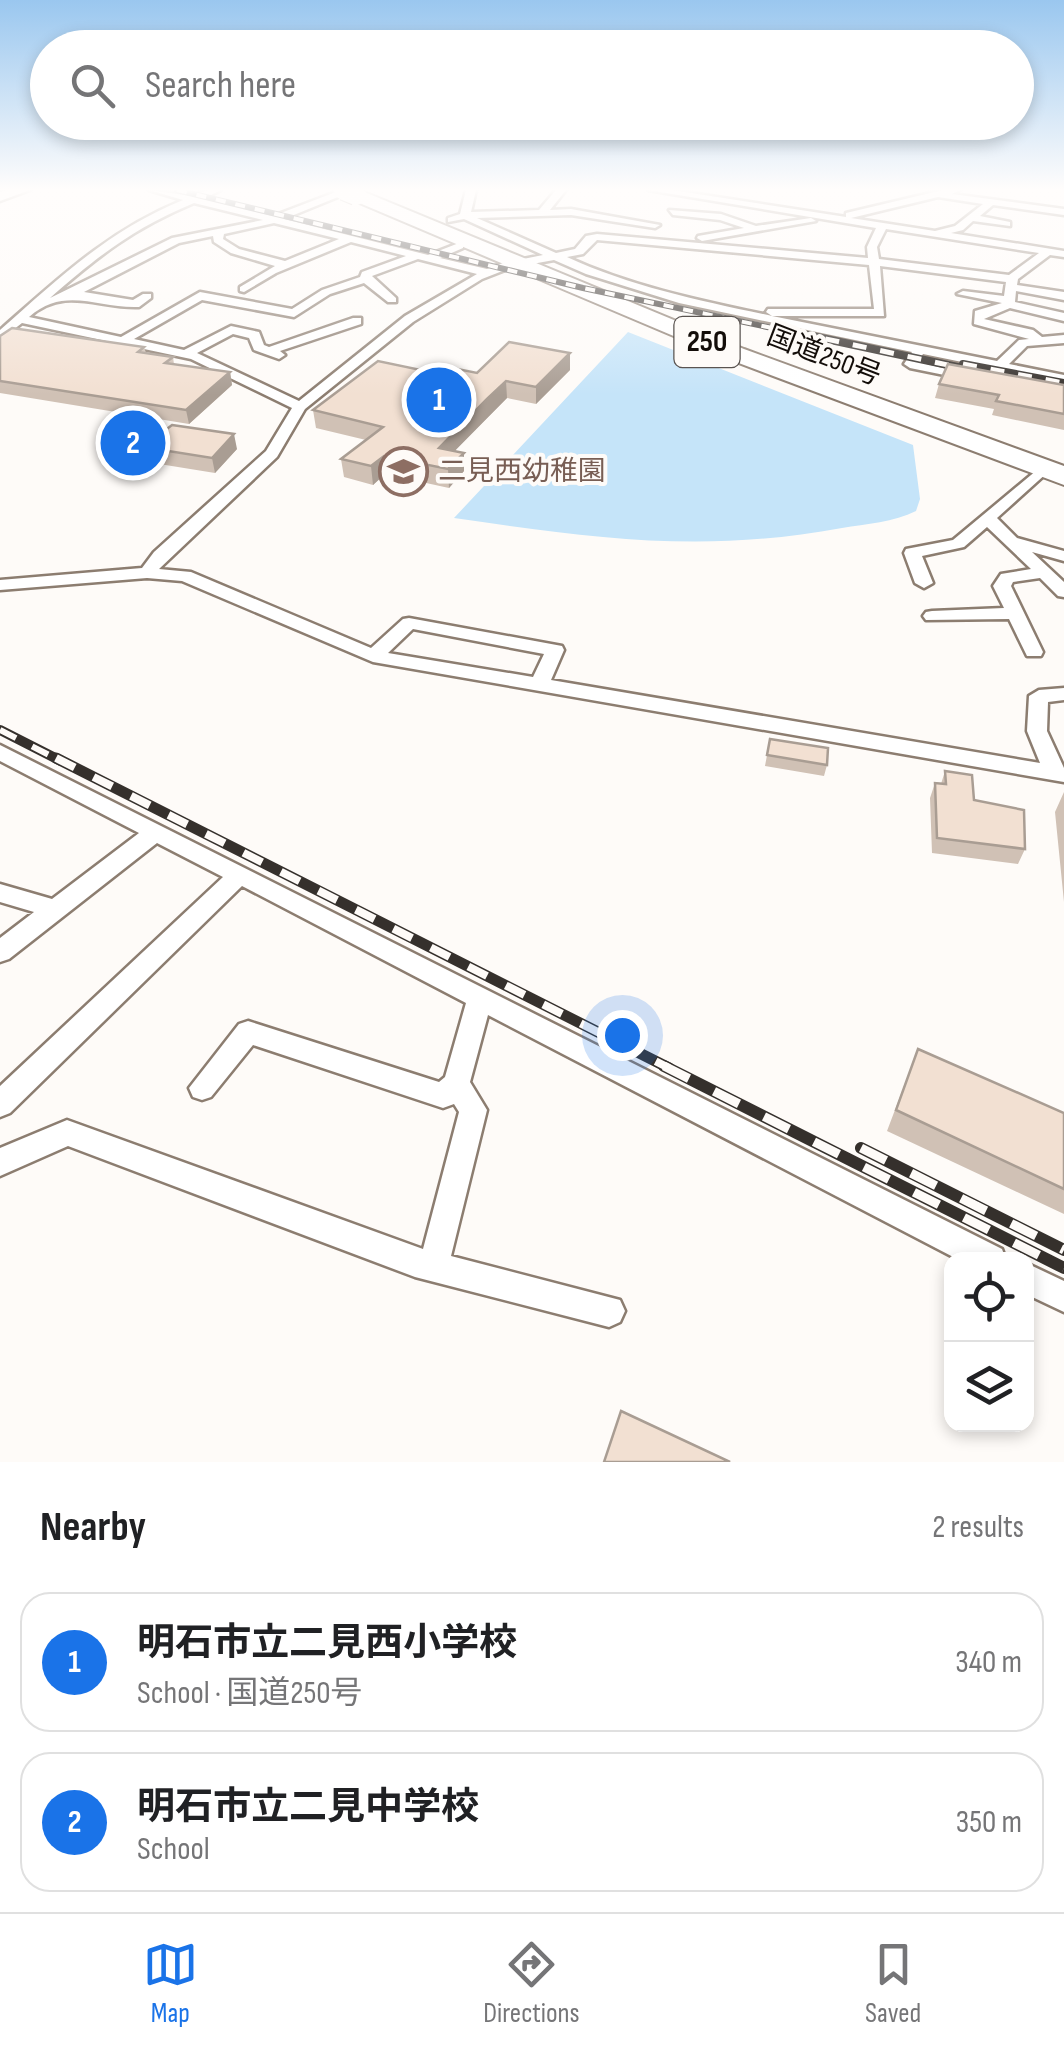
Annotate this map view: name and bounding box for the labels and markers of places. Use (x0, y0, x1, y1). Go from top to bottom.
pin: 1 (406, 362, 472, 438)
pin: 2 (100, 406, 166, 480)
school or university icon: 二見西幼稚園 (377, 445, 429, 497)
place label: 二見西幼稚園 (438, 455, 606, 488)

